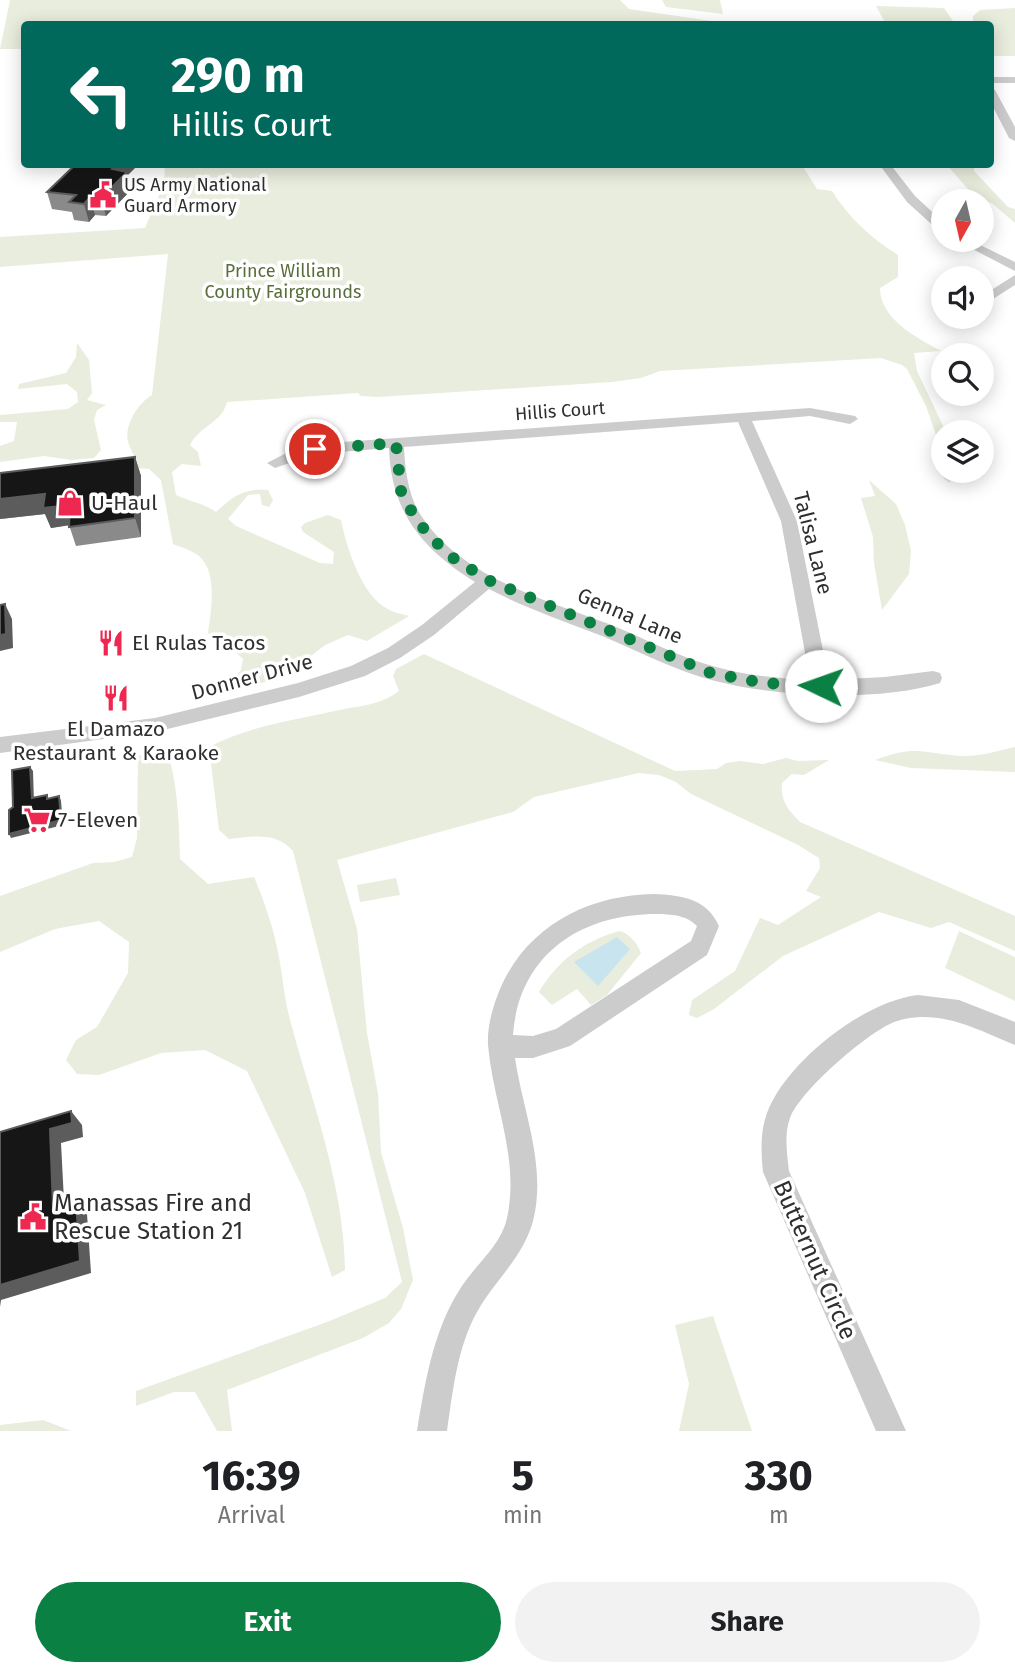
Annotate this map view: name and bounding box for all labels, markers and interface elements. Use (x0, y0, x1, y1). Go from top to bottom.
text: 290 m (171, 46, 305, 105)
icon: left (56, 49, 147, 140)
text: Hillis Court (171, 106, 331, 144)
place label: US Army National Guard Armory (124, 174, 266, 217)
public building icon: US Army National Guard Armory (88, 180, 118, 210)
north arrow (931, 189, 994, 252)
map controls (931, 189, 994, 483)
park label: Prince William County Fairgrounds (204, 260, 362, 303)
button: sound (931, 266, 994, 329)
button: search (931, 343, 994, 406)
street label: Hillis Court (514, 397, 606, 425)
pin (285, 419, 345, 479)
button: layers (931, 420, 994, 483)
icon: arrive (296, 430, 334, 468)
shop icon: U-Haul (55, 488, 85, 518)
street label: Talisa Lane (788, 489, 838, 597)
place label: U-Haul (91, 490, 157, 516)
street label: Genna Lane (573, 582, 687, 650)
restaurant icon: El Rulas Tacos (96, 628, 126, 658)
place label: El Rulas Tacos (132, 630, 265, 656)
street label: Donner Drive (188, 648, 316, 706)
position arrow (784, 649, 858, 723)
restaurant icon: El Damazo Restaurant & Karaoke (101, 683, 131, 713)
place label: El Damazo Restaurant & Karaoke (13, 716, 219, 766)
supermarket icon: 7-Eleven (22, 805, 52, 835)
place label: 7-Eleven (58, 807, 138, 833)
street label: Butternut Circle (767, 1176, 863, 1344)
place label: Manassas Fire and Rescue Station 21 (54, 1189, 252, 1245)
public building icon: Manassas Fire and Rescue Station 21 (18, 1202, 48, 1232)
text: 16:39 (202, 1451, 301, 1501)
text: 5 (512, 1451, 534, 1501)
text: 330 (745, 1451, 813, 1501)
text: Arrival (218, 1501, 285, 1529)
text: min (503, 1501, 543, 1529)
text: m (769, 1501, 789, 1529)
button: Exit (35, 1582, 501, 1662)
button: Share (515, 1582, 980, 1662)

